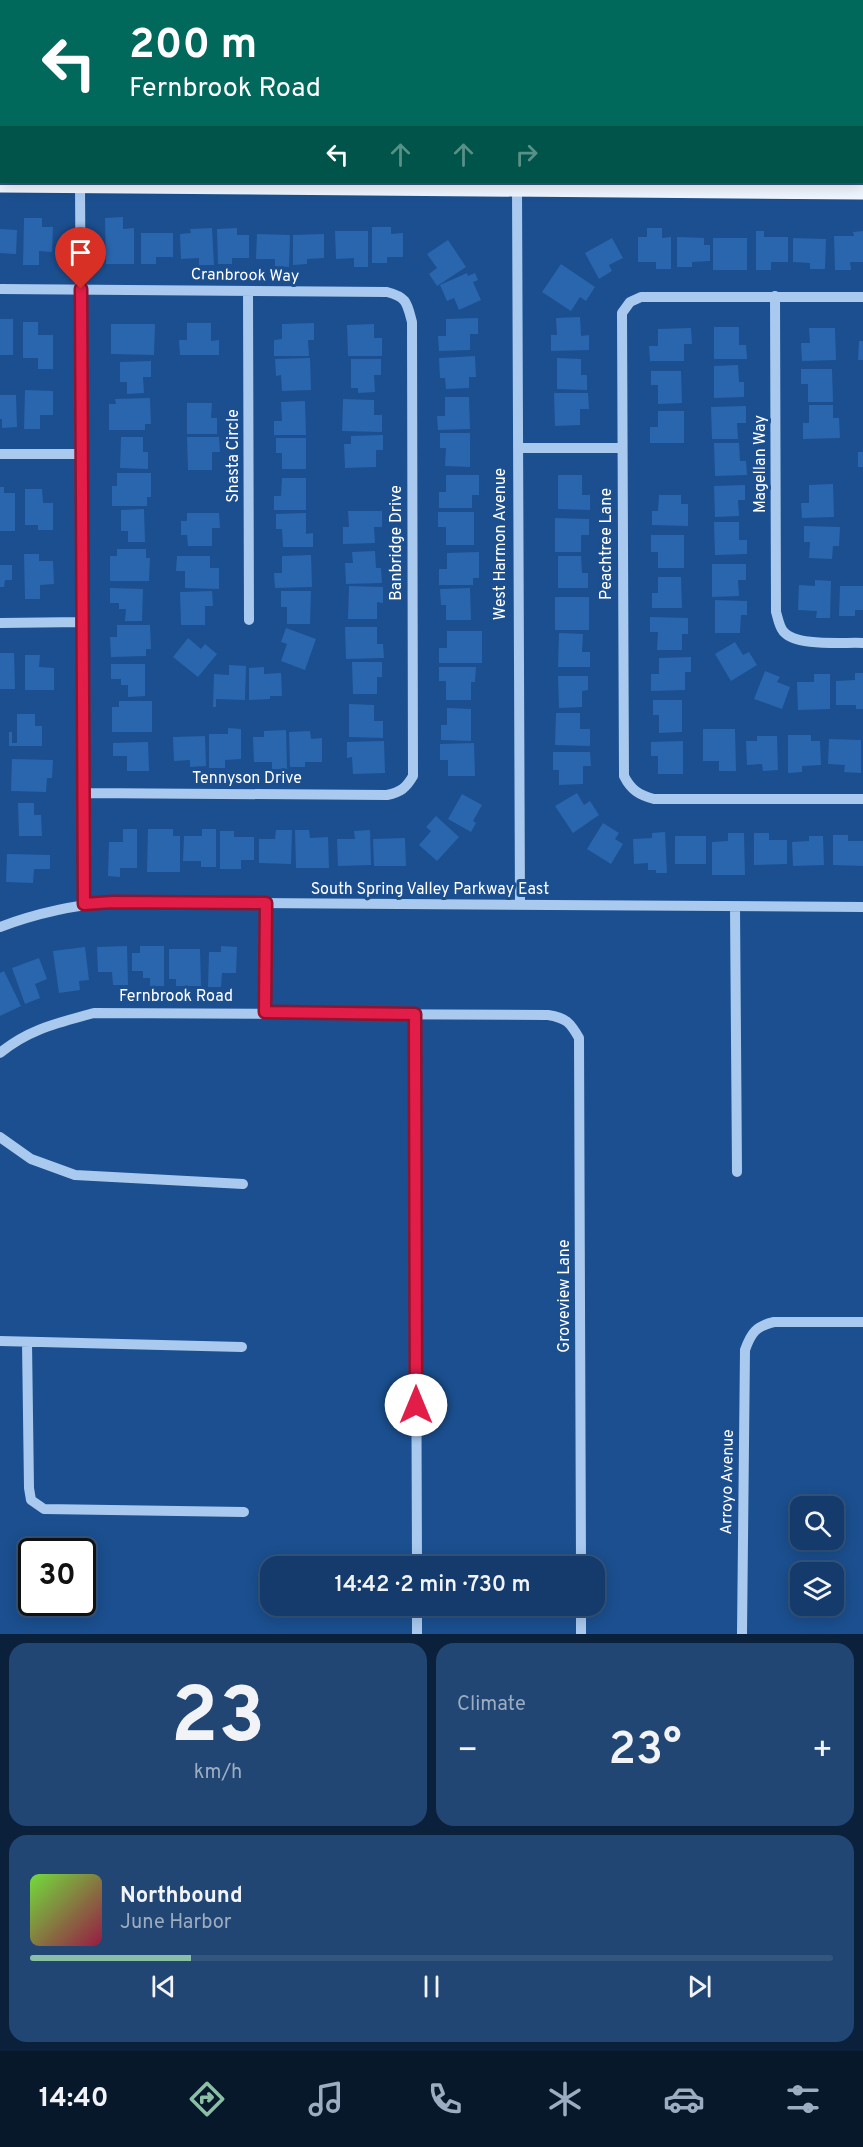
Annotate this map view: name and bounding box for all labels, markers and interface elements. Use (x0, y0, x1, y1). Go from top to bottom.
text: 200 m (129, 20, 257, 73)
icon: left (30, 24, 108, 102)
text: Fernbrook Road (129, 72, 321, 106)
icon: left (321, 138, 354, 171)
icon: ahead (384, 138, 417, 171)
icon: ahead (447, 138, 480, 171)
icon: right (510, 138, 543, 171)
pin (55, 227, 106, 289)
icon: arrive (64, 236, 97, 269)
street label: Cranbrook Way (191, 265, 299, 287)
street label: Shasta Circle (224, 409, 244, 503)
street label: Magellan Way (751, 415, 771, 513)
street label: West Harmon Avenue (491, 468, 511, 620)
street label: Banbridge Drive (387, 485, 407, 601)
street label: Peachtree Lane (597, 488, 617, 600)
street label: Tennyson Drive (192, 769, 302, 789)
street label: South Spring Valley Parkway East (311, 880, 549, 900)
street label: Fernbrook Road (119, 987, 233, 1007)
street label: Groveview Lane (555, 1239, 575, 1353)
position arrow (384, 1373, 448, 1437)
street label: Arroyo Avenue (717, 1429, 739, 1535)
map controls (790, 1496, 844, 1616)
button: search (790, 1496, 844, 1550)
speed limit sign: 30 (18, 1538, 96, 1616)
button: layers (790, 1562, 844, 1616)
text: 14:42 · 2 min · 730 m (334, 1572, 531, 1599)
text: 23 (171, 1671, 265, 1770)
text: Climate (457, 1692, 526, 1718)
text: 23° (608, 1723, 682, 1780)
text: − (457, 1731, 478, 1773)
text: + (812, 1731, 833, 1773)
text: km/h (194, 1760, 242, 1786)
text: Northbound (120, 1883, 243, 1910)
text: June Harbor (120, 1910, 232, 1936)
icon: previous (147, 1970, 180, 2003)
icon: pause (415, 1970, 448, 2003)
icon: next (683, 1970, 716, 2003)
icon: directions (186, 2078, 228, 2120)
icon: music (305, 2078, 347, 2120)
icon: phone (424, 2078, 466, 2120)
icon: climate (544, 2078, 586, 2120)
icon: car (663, 2078, 705, 2120)
icon: filters (782, 2078, 824, 2120)
text: 14:40 (39, 2082, 108, 2116)

